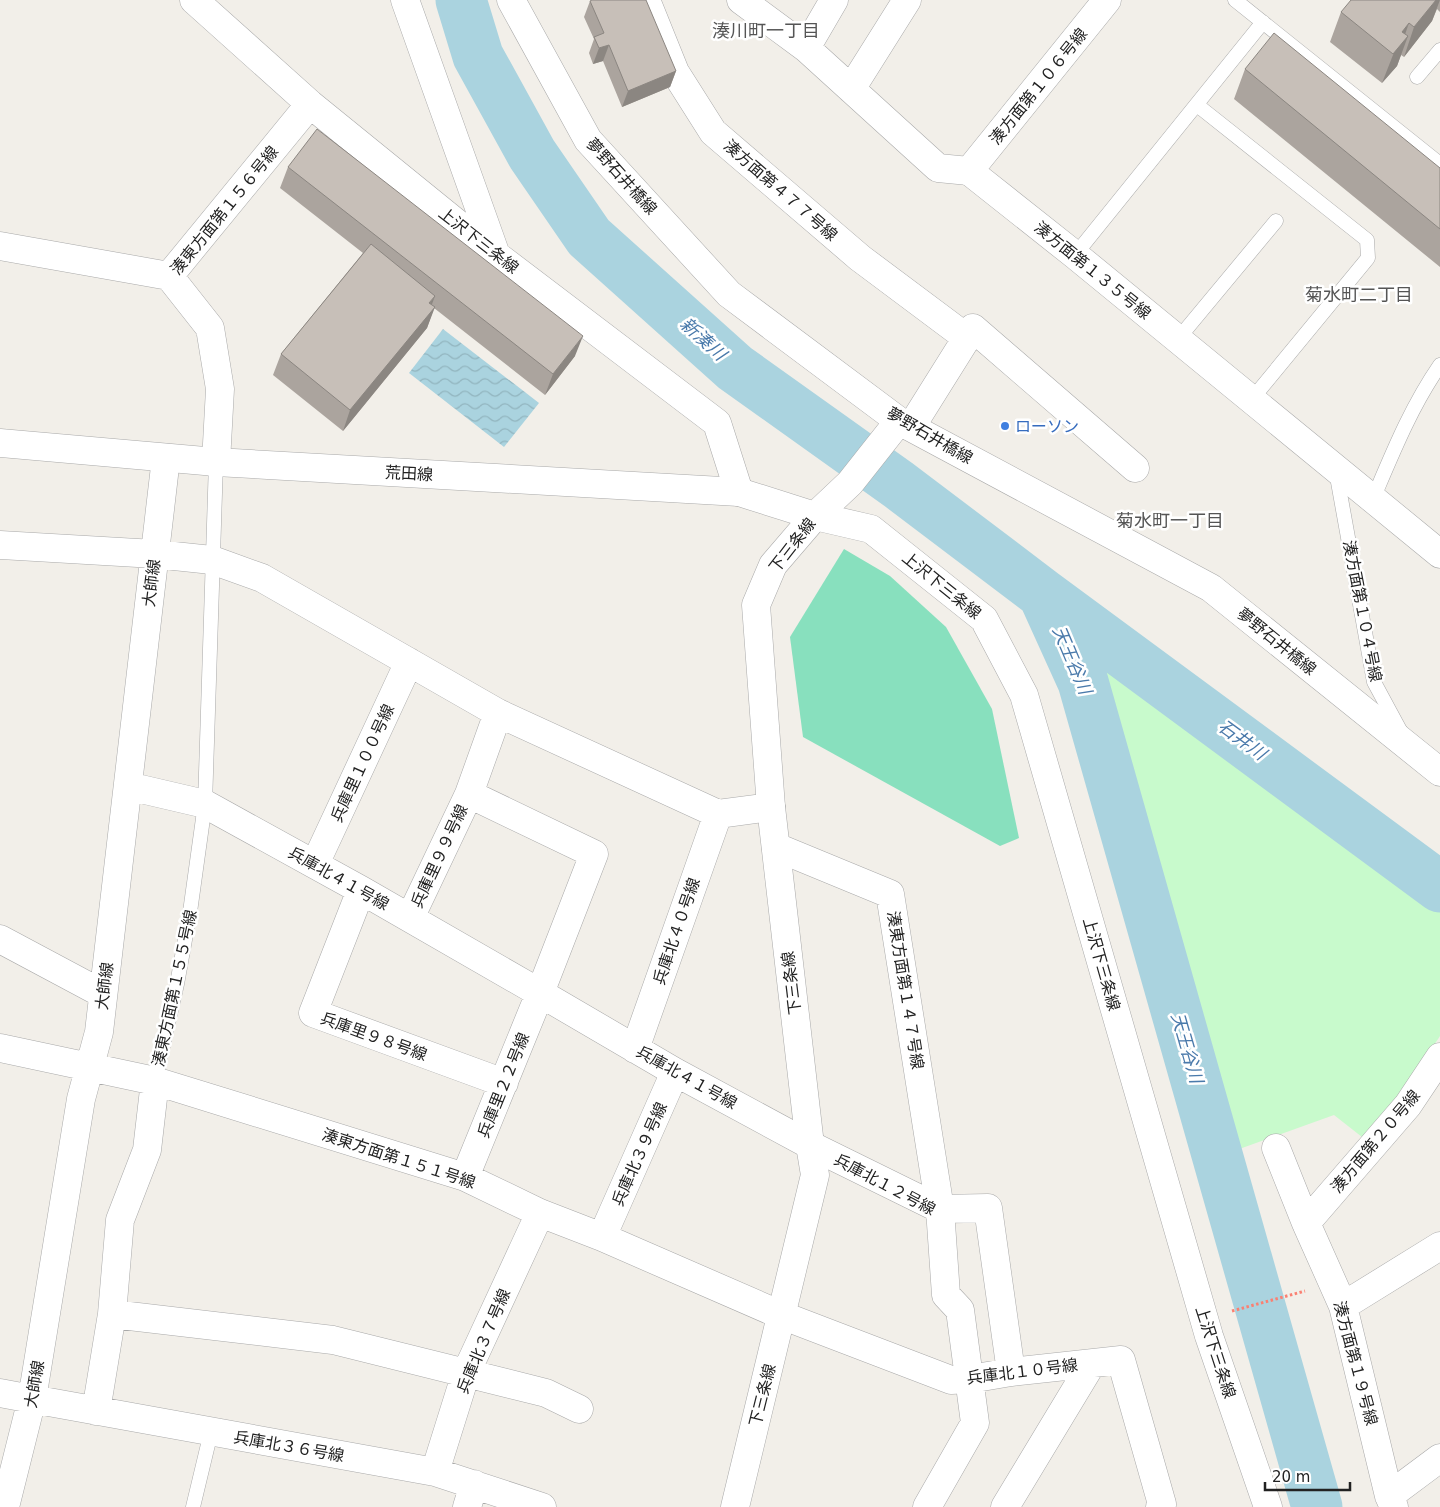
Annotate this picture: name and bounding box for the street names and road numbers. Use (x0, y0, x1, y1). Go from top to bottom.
street label: 湊方面第１０６号線 (986, 24, 1091, 148)
street label: 夢野石井橋線 (582, 134, 661, 218)
street label: 湊方面第４７７号線 (720, 136, 841, 245)
street label: 湊東方面第１５６号線 (167, 142, 282, 278)
street label: 上沢下三条線 (435, 203, 522, 277)
street label: 湊方面第１３５号線 (1031, 218, 1155, 323)
street label: 夢野石井橋線 (883, 403, 976, 468)
street label: 荒田線 (385, 463, 433, 484)
street label: 下三条線 (765, 514, 820, 576)
street label: 湊方面第１０４号線 (1339, 539, 1386, 684)
street label: 上沢下三条線 (898, 548, 985, 623)
street label: 大師線 (139, 558, 164, 608)
street label: 夢野石井橋線 (1233, 604, 1320, 679)
street label: 兵庫里１００号線 (327, 701, 398, 825)
street label: 兵庫里９９号線 (407, 801, 472, 911)
street label: 兵庫北４１号線 (285, 843, 392, 914)
street label: 兵庫北４０号線 (649, 875, 704, 987)
street label: 湊東方面第１５５号線 (149, 908, 200, 1068)
street label: 湊東方面第１４７号線 (884, 910, 927, 1071)
street label: 上沢下三条線 (1079, 915, 1124, 1013)
street label: 下三条線 (778, 950, 805, 1016)
street label: 大師線 (92, 961, 117, 1011)
street label: 兵庫里９８号線 (318, 1008, 430, 1065)
street label: 兵庫里２２号線 (474, 1030, 533, 1141)
street label: 兵庫北４１号線 (633, 1042, 740, 1113)
street label: 湊方面第２０号線 (1327, 1086, 1424, 1196)
street label: 兵庫北３９号線 (608, 1099, 671, 1209)
street label: 湊東方面第１５１号線 (320, 1125, 478, 1192)
street label: 兵庫北１２号線 (831, 1150, 939, 1219)
street label: 兵庫北３７号線 (453, 1286, 514, 1396)
street label: 湊方面第１９号線 (1330, 1299, 1381, 1427)
street label: 上沢下三条線 (1192, 1304, 1239, 1401)
street label: 兵庫北１０号線 (965, 1355, 1079, 1388)
street label: 大師線 (21, 1359, 48, 1409)
street label: 下三条線 (746, 1362, 779, 1428)
street label: 兵庫北３６号線 (232, 1427, 346, 1466)

